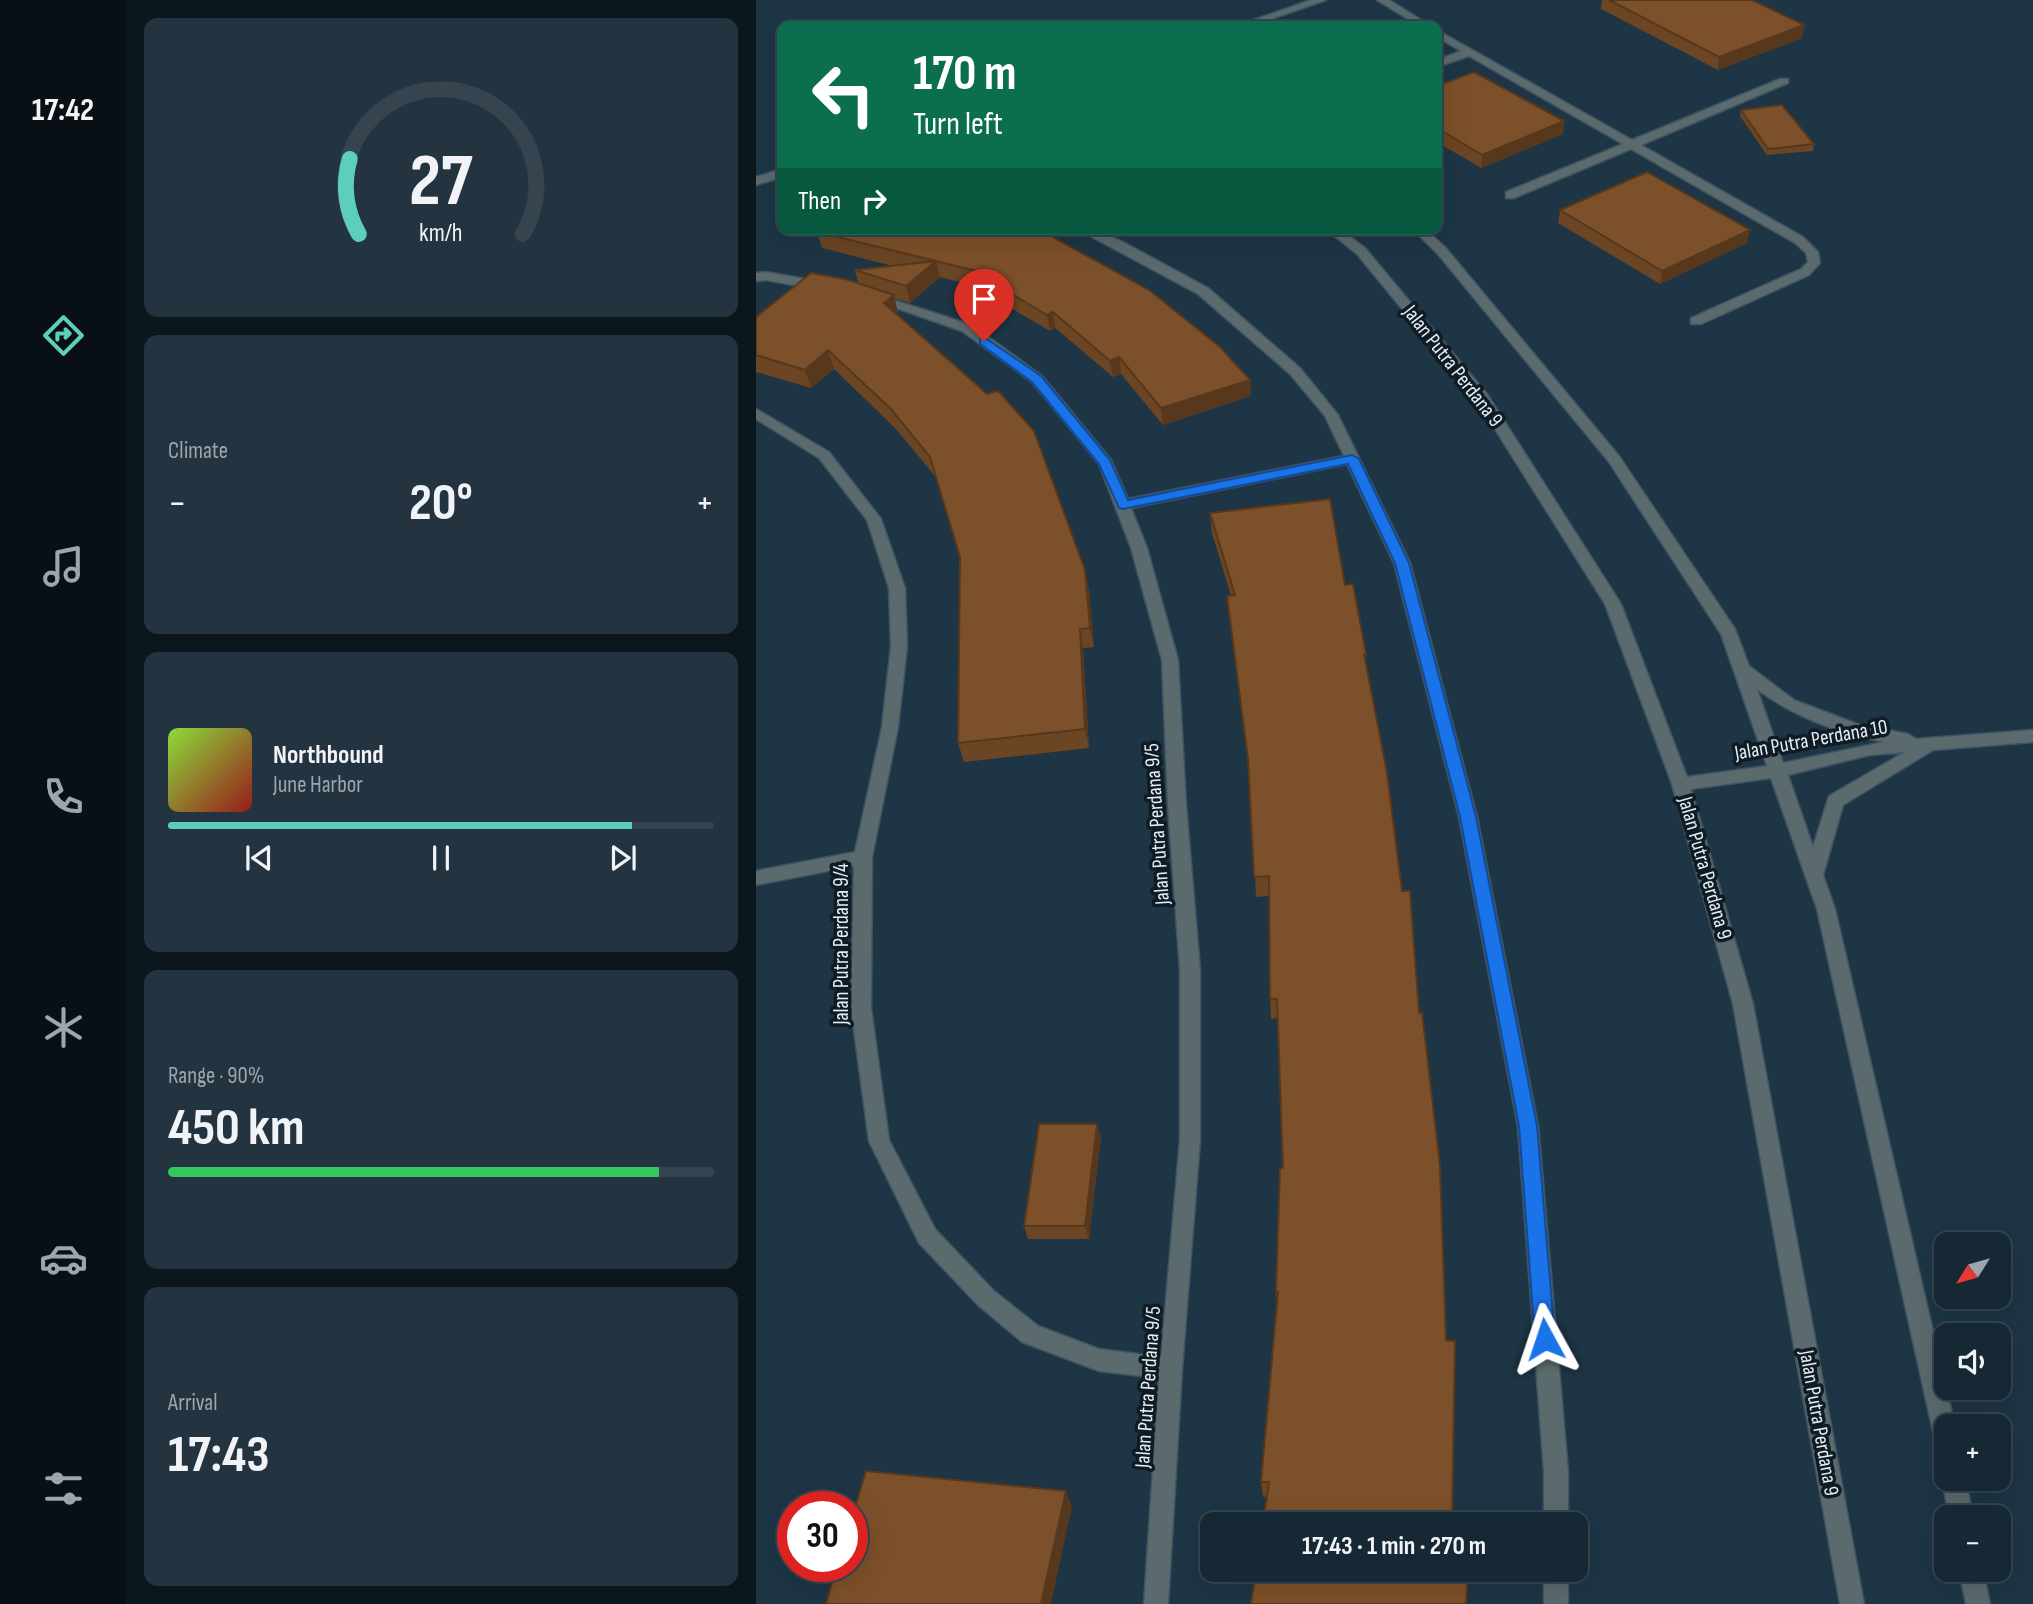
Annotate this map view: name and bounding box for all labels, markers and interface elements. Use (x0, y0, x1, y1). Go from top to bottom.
text: 170 m (913, 45, 1017, 104)
icon: left (798, 49, 889, 140)
text: 17:42 (32, 91, 94, 130)
text: Turn left (913, 105, 1003, 144)
text: 27 (409, 138, 473, 226)
icon: right (855, 182, 893, 220)
text: Then (798, 186, 841, 217)
text: km/h (419, 217, 463, 248)
pin (954, 269, 1014, 341)
icon: arrive (965, 280, 1003, 318)
street label: Jalan Putra Perdana 9 (1397, 299, 1508, 432)
icon: directions (39, 311, 88, 360)
text: Climate (168, 437, 228, 465)
text: 20° (409, 472, 473, 535)
text: − (168, 481, 187, 526)
text: + (695, 481, 714, 526)
icon: music (39, 542, 88, 591)
street label: Jalan Putra Perdana 10 (1732, 714, 1889, 766)
text: Northbound (273, 740, 384, 771)
street label: Jalan Putra Perdana 9/5 (1139, 742, 1175, 907)
text: June Harbor (273, 771, 363, 799)
icon: phone (39, 772, 88, 821)
street label: Jalan Putra Perdana 9 (1672, 793, 1737, 942)
icon: previous (240, 839, 278, 877)
icon: pause (422, 839, 460, 877)
icon: next (604, 839, 642, 877)
street label: Jalan Putra Perdana 9/4 (829, 863, 854, 1026)
icon: climate (39, 1003, 88, 1052)
text: Range · 90% (168, 1062, 264, 1090)
text: 450 km (168, 1097, 304, 1160)
north arrow (1934, 1232, 2011, 1309)
map controls (1934, 1232, 2011, 1582)
icon: car (39, 1234, 88, 1283)
position arrow (1508, 1302, 1582, 1376)
street label: Jalan Putra Perdana 9/5 (1130, 1305, 1166, 1470)
button: sound (1934, 1323, 2011, 1400)
street label: Jalan Putra Perdana 9 (1794, 1347, 1844, 1498)
text: Arrival (168, 1389, 217, 1417)
button: + (1934, 1414, 2011, 1491)
text: 17:43 (168, 1424, 270, 1487)
icon: filters (39, 1464, 88, 1513)
speed limit sign: 30 (777, 1491, 868, 1582)
button: − (1934, 1505, 2011, 1582)
text: 17:43 · 1 min · 270 m (1302, 1531, 1486, 1562)

